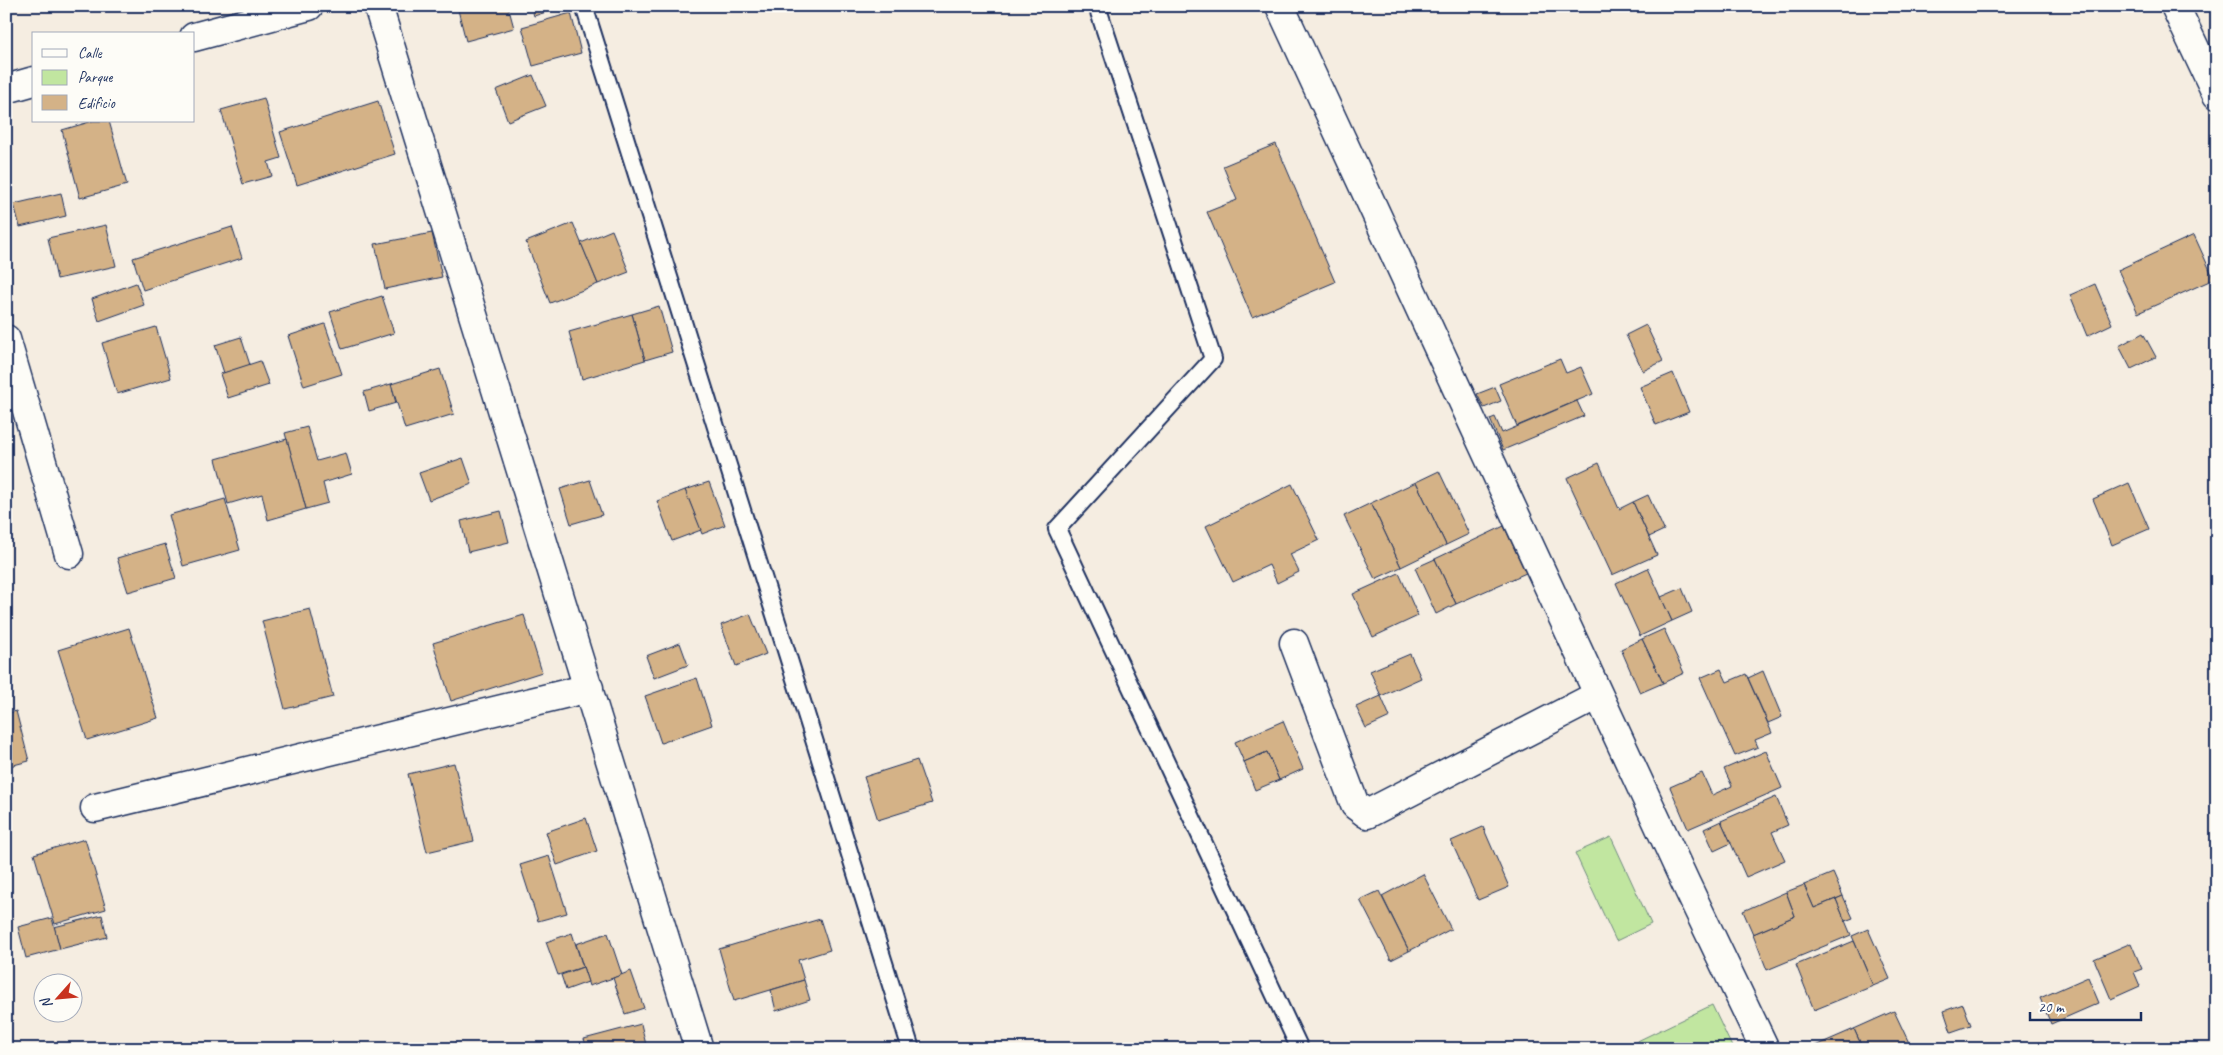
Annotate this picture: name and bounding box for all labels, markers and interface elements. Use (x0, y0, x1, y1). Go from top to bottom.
legend (32, 32, 195, 122)
text: Calle (78, 44, 103, 63)
text: Parque (78, 68, 114, 87)
text: Edificio (78, 94, 116, 113)
north arrow (32, 972, 82, 1022)
scale bar (2030, 990, 2142, 1022)
text: N (36, 994, 56, 1011)
text: 20 m (2038, 998, 2065, 1017)

